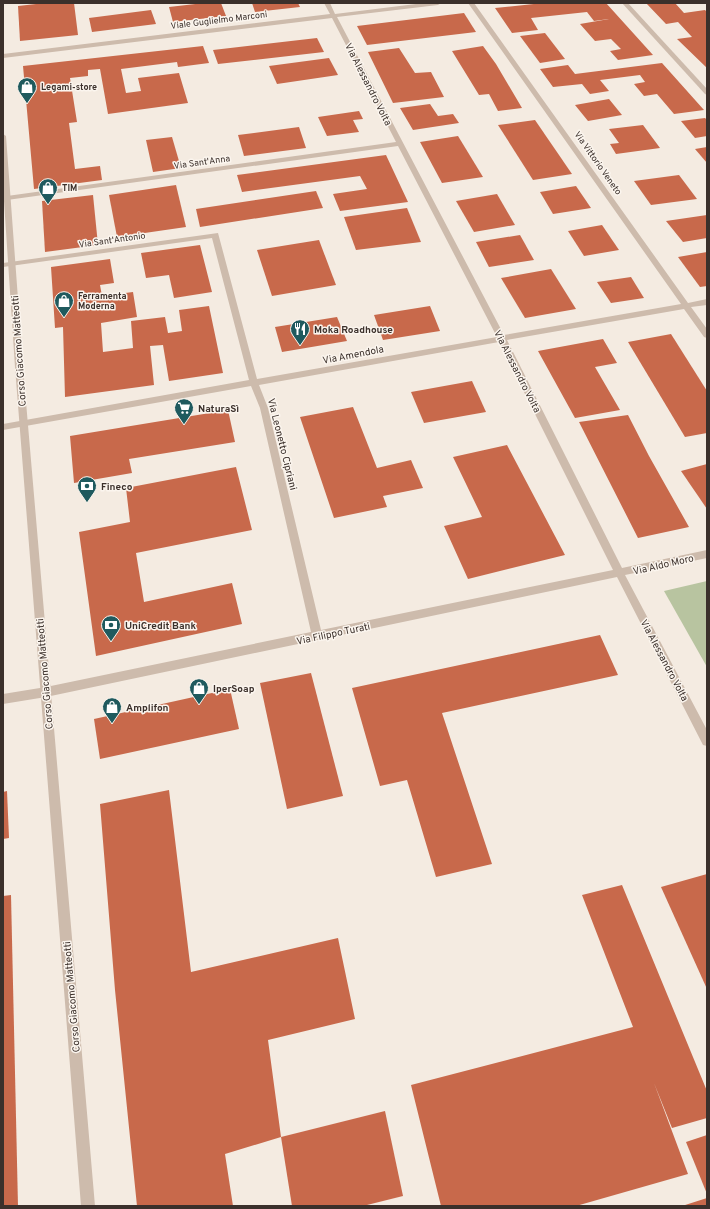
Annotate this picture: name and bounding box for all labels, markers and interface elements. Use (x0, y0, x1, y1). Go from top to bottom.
street label: Viale Guglielmo Marconi (170, 9, 268, 32)
street label: Via Alessandro Volta (341, 41, 394, 128)
shop icon: Legami-store (16, 76, 38, 104)
place label: Legami-store (41, 82, 97, 93)
street label: Via Vittorio Veneto (572, 129, 624, 197)
street label: Via Sant'Anna (173, 153, 231, 172)
shop icon: TIM (37, 177, 59, 205)
place label: TIM (62, 183, 77, 194)
street label: Via Sant'Antonio (78, 230, 146, 251)
shop icon: Ferramenta Moderna (53, 290, 75, 318)
place label: Ferramenta Moderna (78, 291, 127, 312)
street label: Corso Giacomo Matteotti (9, 295, 30, 407)
restaurant icon: Moka Roadhouse (289, 318, 311, 346)
place label: Moka Roadhouse (314, 324, 393, 337)
street label: Via Alessandro Volta (490, 328, 543, 415)
street label: Via Amendola (322, 343, 385, 368)
supermarket icon: NaturaSì (173, 397, 195, 425)
street label: Via Leonetto Cipriani (264, 397, 299, 492)
place label: NaturaSì (198, 403, 239, 416)
bank icon: Fineco (76, 475, 98, 503)
place label: Fineco (101, 481, 133, 494)
street label: Via Aldo Moro (632, 552, 695, 579)
bank icon: UniCredit Bank (100, 614, 122, 642)
street label: Corso Giacomo Matteotti (34, 618, 57, 730)
street label: Via Alessandro Volta (637, 618, 691, 704)
place label: UniCredit Bank (125, 620, 196, 633)
street label: Via Filippo Turati (295, 620, 371, 649)
shop icon: IperSoap (188, 677, 210, 705)
place label: IperSoap (213, 683, 255, 696)
shop icon: Amplifon (101, 696, 123, 724)
place label: Amplifon (126, 702, 168, 715)
street label: Corso Giacomo Matteotti (61, 941, 84, 1053)

